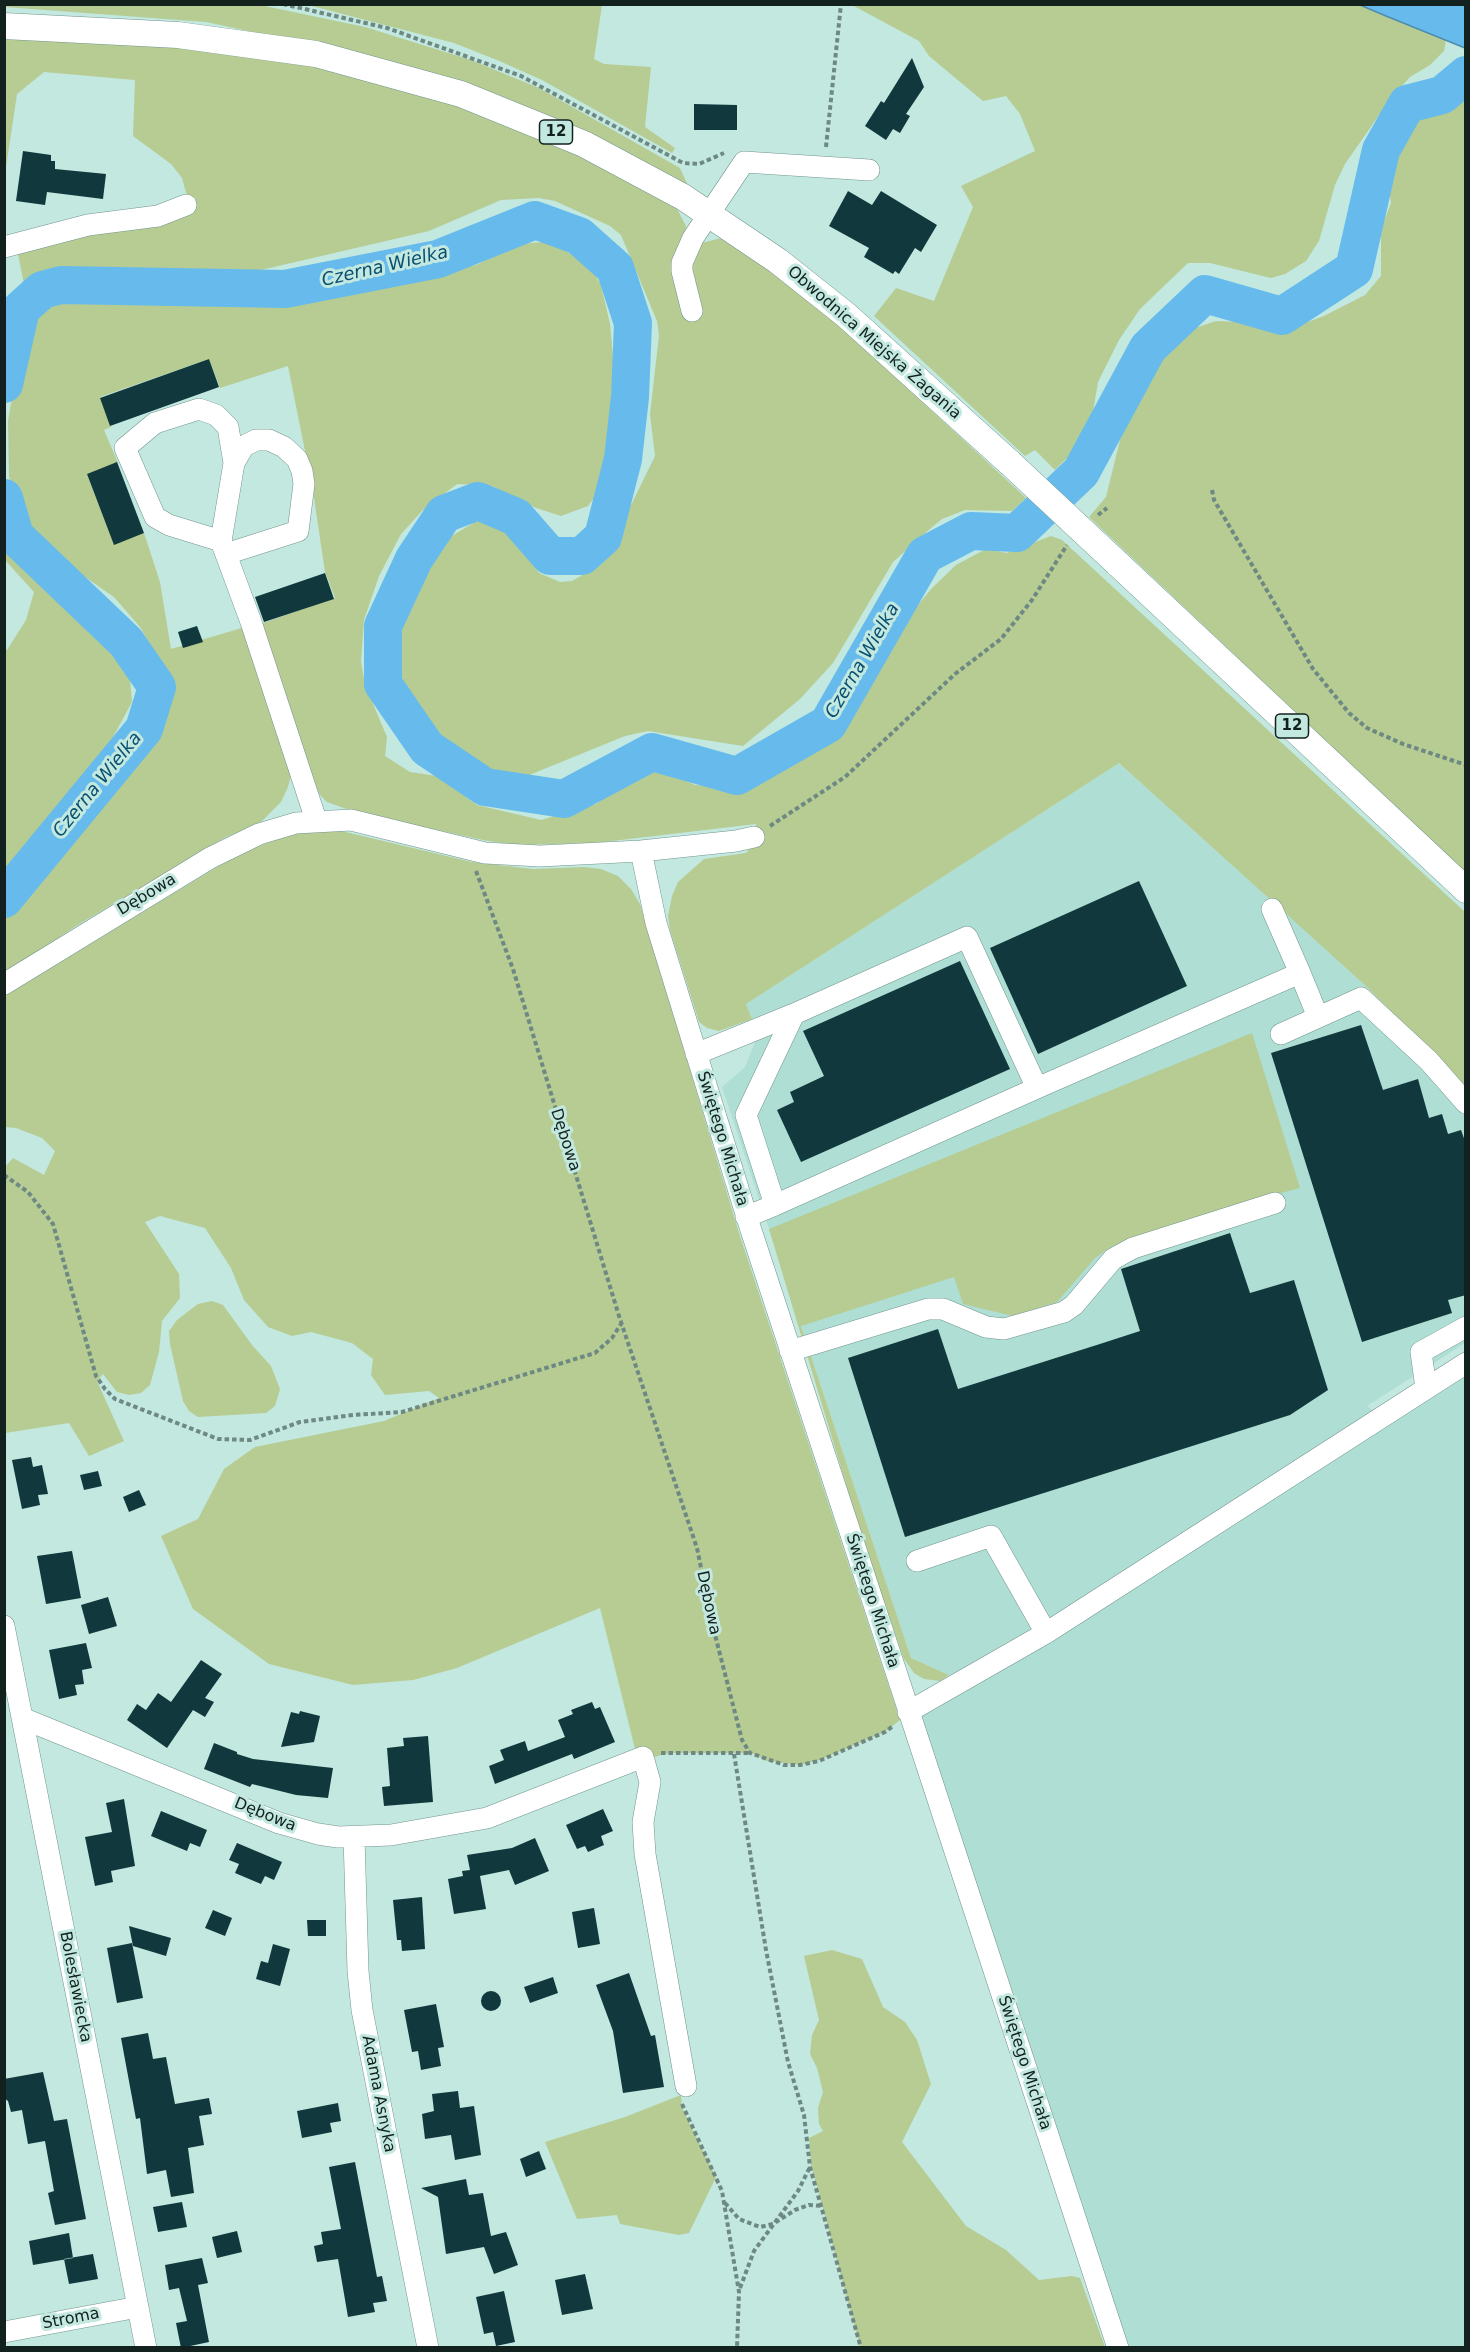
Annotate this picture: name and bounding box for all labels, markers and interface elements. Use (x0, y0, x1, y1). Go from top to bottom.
road number: 12 (540, 120, 572, 144)
water label: Czerna Wielka (320, 242, 450, 292)
street label: Obwodnica Miejska Żagania (783, 262, 965, 424)
water label: Czerna Wielka (821, 600, 905, 722)
road number: 12 (1276, 714, 1308, 738)
water label: Czerna Wielka (49, 728, 147, 842)
street label: Dębowa (114, 870, 180, 920)
street label: Świętego Michała (692, 1069, 752, 1209)
street label: Dębowa (546, 1106, 584, 1174)
street label: Świętego Michała (841, 1531, 903, 1671)
street label: Dębowa (692, 1569, 724, 1637)
street label: Dębowa (231, 1794, 299, 1836)
street label: Bolesławiecka (55, 1930, 95, 2044)
street label: Świętego Michała (993, 1993, 1055, 2133)
street label: Adama Asnyka (357, 2034, 399, 2154)
street label: Stroma (41, 2304, 101, 2334)

